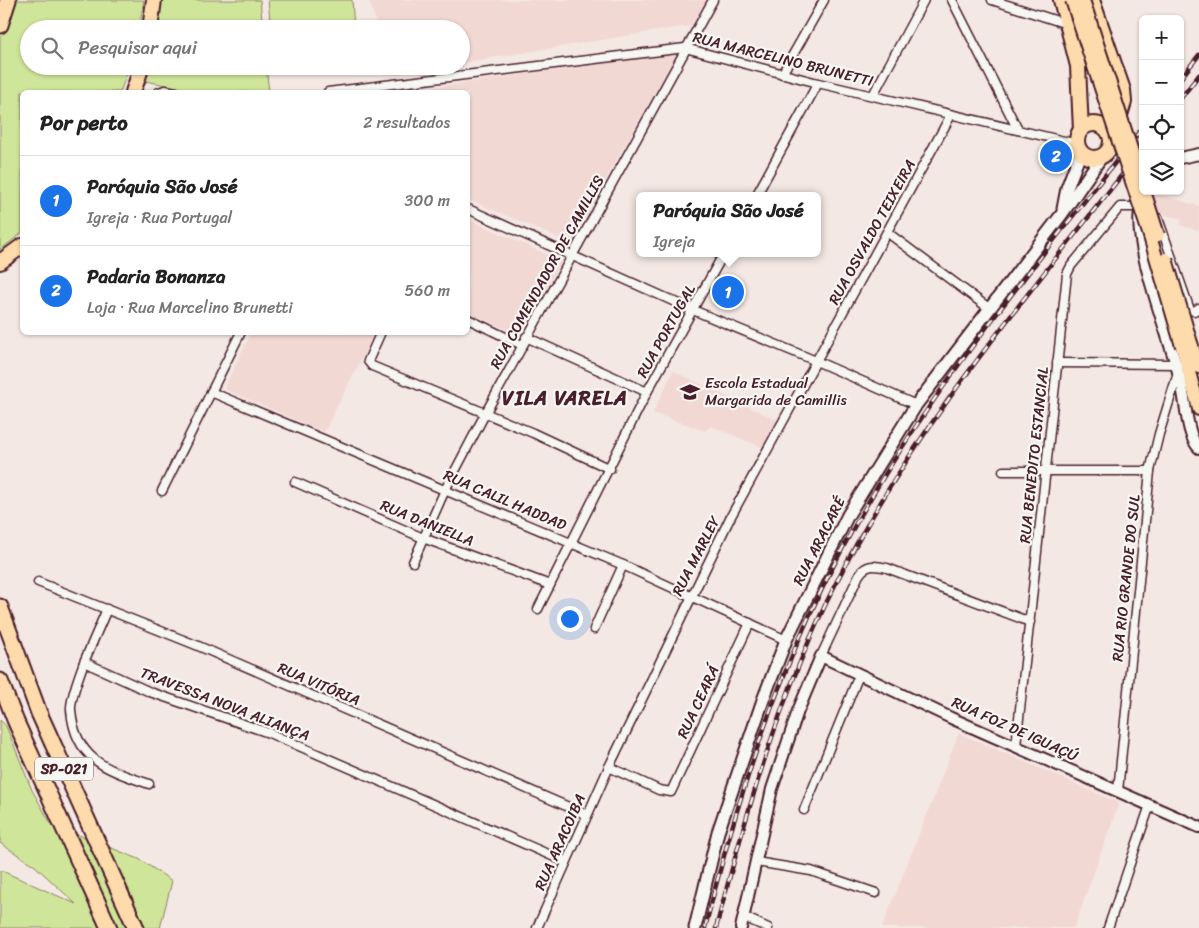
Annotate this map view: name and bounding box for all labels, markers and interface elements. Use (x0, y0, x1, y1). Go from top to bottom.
map controls (1139, 15, 1184, 195)
button: + (1139, 15, 1184, 60)
search box (20, 20, 470, 75)
street label: RUA MARCELINO BRUNETTI (690, 24, 876, 94)
text: Pesquisar aqui (78, 31, 197, 64)
icon: search (38, 34, 66, 62)
button: − (1139, 60, 1184, 105)
text: Por perto (40, 104, 128, 142)
button: locate (1139, 105, 1184, 150)
text: 2 resultados (363, 108, 450, 137)
pin: 2 (1040, 137, 1072, 175)
button: layers (1139, 150, 1184, 195)
street label: RUA OSVALDO TEIXEIRA (821, 154, 923, 310)
text: Paróquia São José (87, 170, 238, 203)
street label: RUA COMENDADOR DE CAMILLIS (483, 170, 612, 374)
text: 1 (53, 186, 59, 215)
text: 300 m (405, 186, 450, 215)
popup (636, 192, 821, 257)
text: Paróquia São José (653, 194, 804, 227)
text: Igreja · Rua Portugal (87, 203, 232, 232)
text: Igreja (653, 227, 695, 256)
text: Padaria Bonanza (87, 260, 225, 293)
pin: 1 (712, 273, 744, 311)
text: 2 (51, 276, 61, 305)
text: 560 m (405, 276, 450, 305)
street label: RUA PORTUGAL (629, 279, 703, 383)
text: Loja · Rua Marcelino Brunetti (87, 293, 293, 322)
street label: RUA BENEDITO ESTANCIAL (1012, 365, 1056, 545)
place label: Escola Estadual Margarida de Camillis (705, 370, 847, 413)
district label: VILA VARELA (502, 381, 628, 416)
school or university icon: Escola Estadual Margarida de Camillis (679, 381, 701, 403)
street label: RUA CALIL HADDAD (439, 462, 571, 538)
street label: RUA ARACARÉ (785, 490, 853, 590)
street label: RUA DANIELLA (376, 492, 478, 554)
street label: RUA RIO GRANDE DO SUL (1104, 493, 1148, 663)
street label: RUA MARLEY (665, 511, 728, 601)
your location (557, 606, 583, 632)
street label: RUA VITÓRIA (274, 655, 364, 713)
street label: RUA CEARÁ (670, 659, 727, 743)
street label: TRAVESSA NOVA ALIANÇA (136, 660, 314, 748)
street label: RUA FOZ DE IGUAÇÚ (948, 689, 1083, 769)
road number: SP-021 (35, 758, 93, 781)
street label: RUA ARACOIBA (527, 790, 593, 894)

